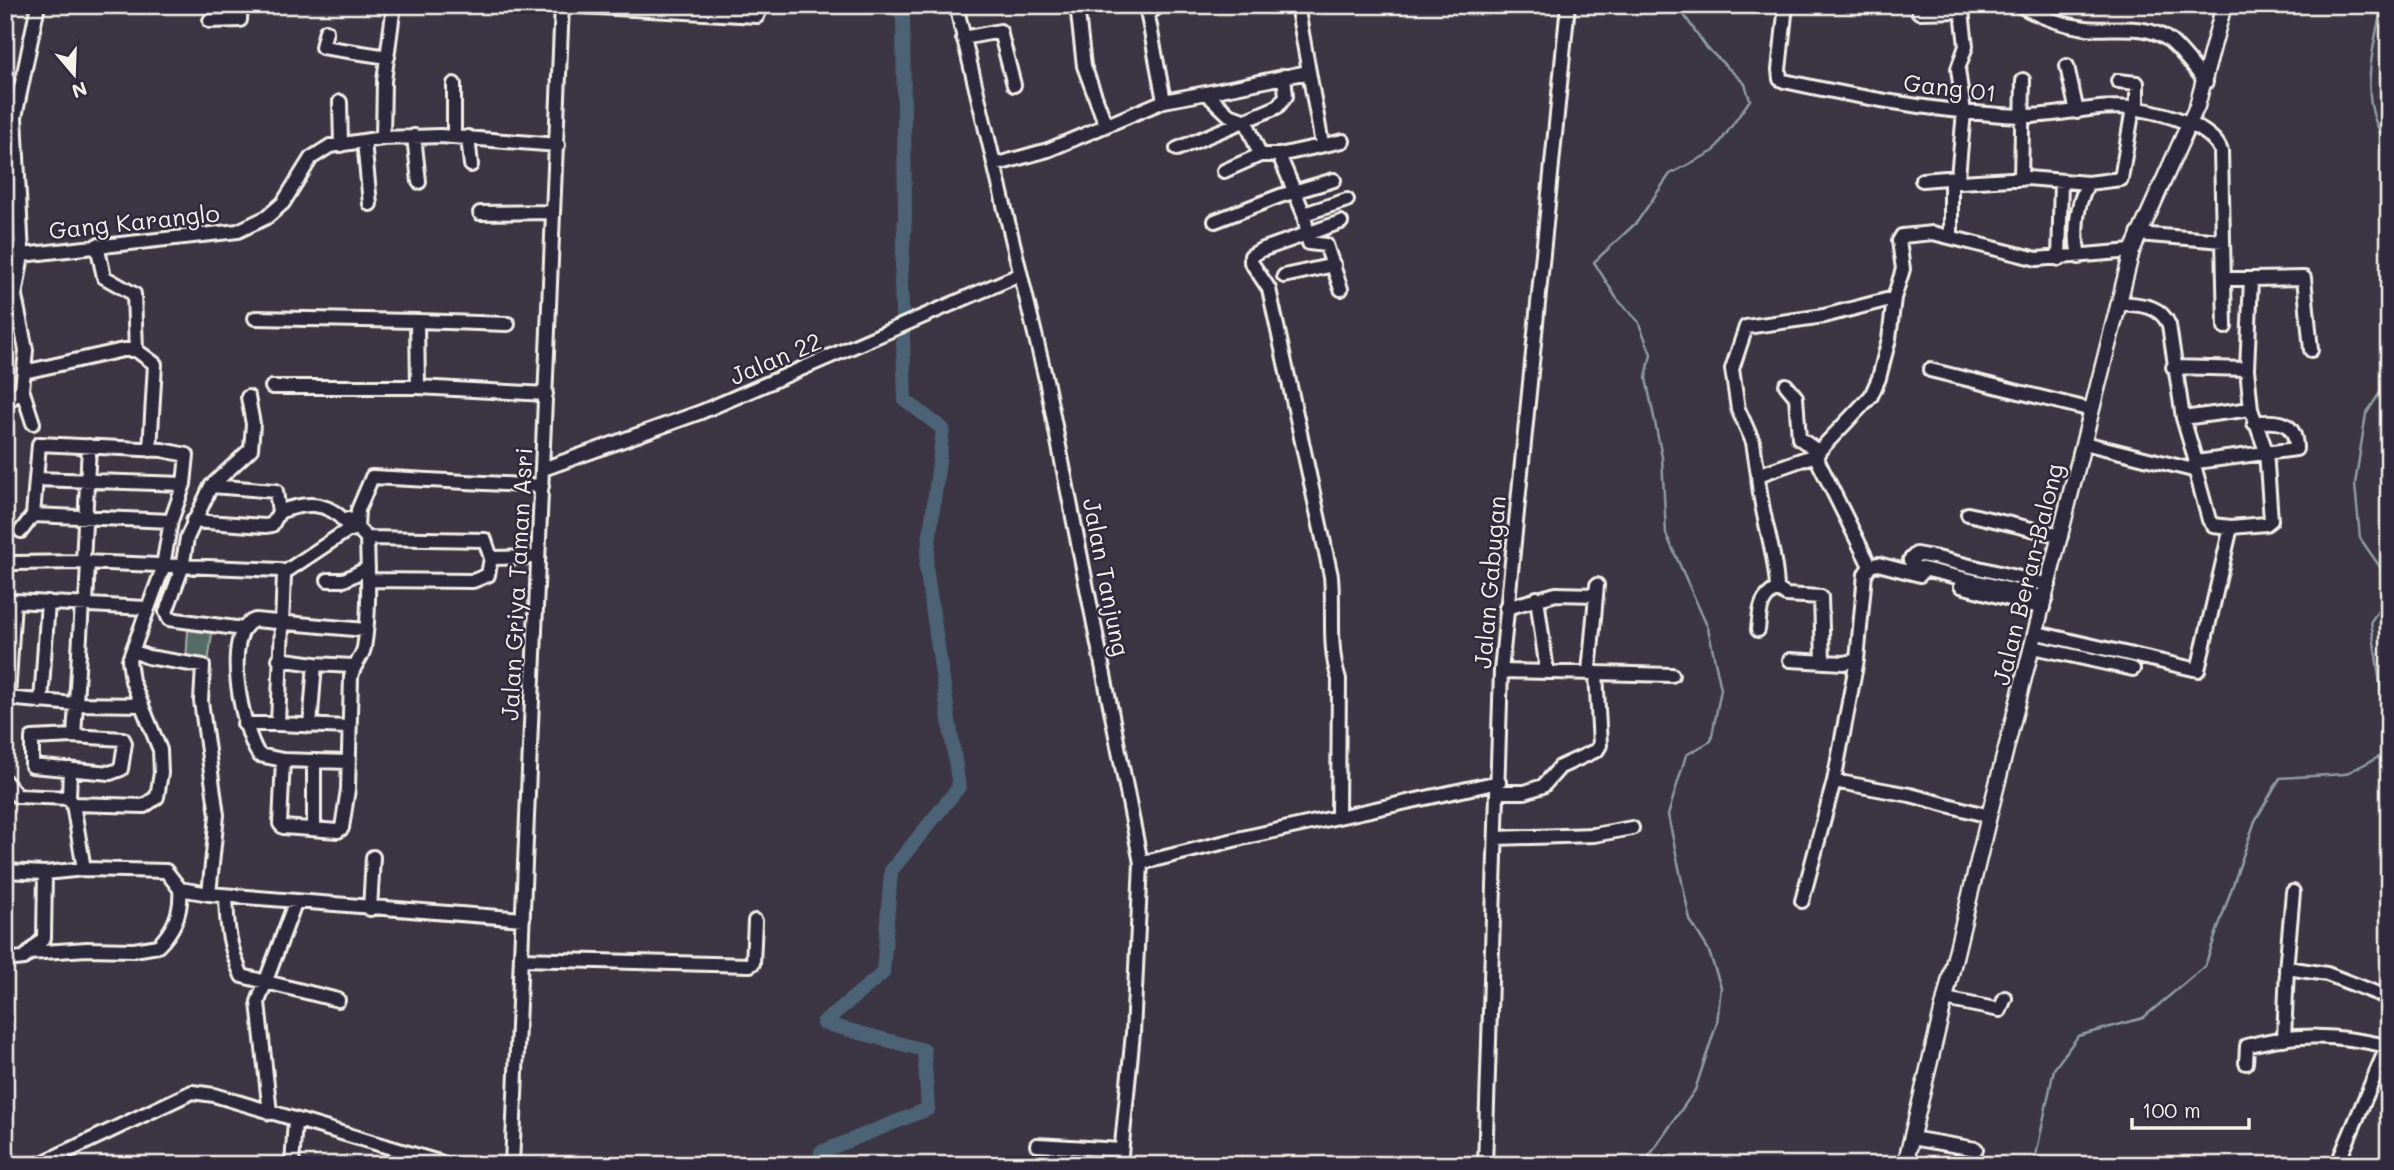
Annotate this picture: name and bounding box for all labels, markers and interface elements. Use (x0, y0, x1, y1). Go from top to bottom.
north arrow (38, 38, 108, 108)
street label: Gang 01 (1902, 66, 1998, 108)
text: N (69, 76, 91, 105)
street label: Gang Karanglo (47, 197, 221, 245)
street label: Jalan 22 (724, 325, 826, 391)
street label: Jalan Griya Taman Asri (493, 447, 539, 721)
street label: Jalan Beran-Balong (1984, 460, 2070, 688)
street label: Jalan Gabugan (1466, 494, 1512, 670)
street label: Jalan Tanjung (1077, 495, 1137, 659)
scale bar (2132, 1086, 2249, 1130)
text: 100 m (2142, 1096, 2201, 1123)

